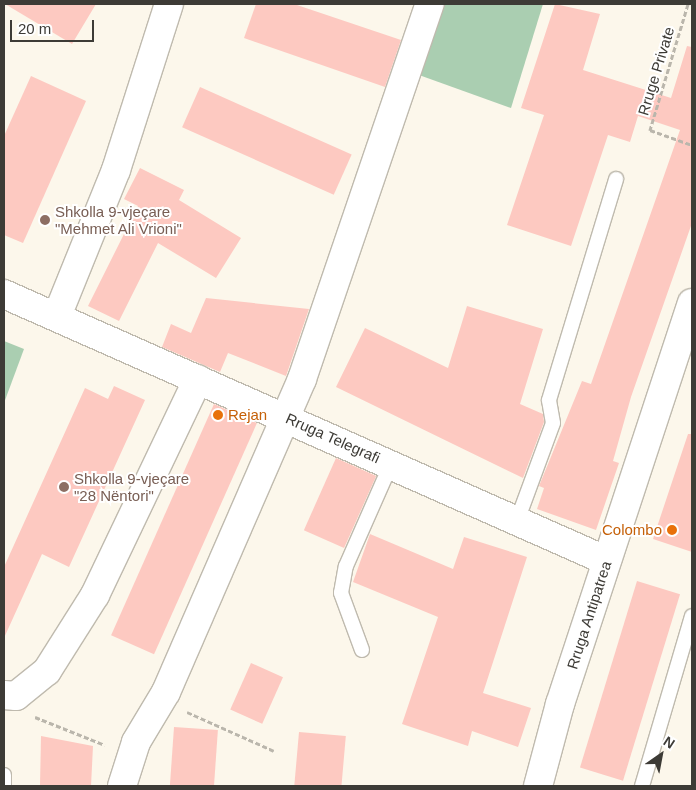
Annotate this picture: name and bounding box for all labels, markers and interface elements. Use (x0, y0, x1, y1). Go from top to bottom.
scale bar (12, 10, 96, 42)
text: 20 m (18, 20, 51, 37)
street label: Rruge Private (634, 25, 678, 117)
place label: Shkolla 9-vjeçare "Mehmet Ali Vrioni" (55, 202, 183, 237)
marker: Shkolla 9-vjeçare "Mehmet Ali Vrioni" (39, 214, 51, 226)
place label: Rejan (228, 406, 267, 424)
marker: Rejan (212, 409, 224, 421)
street label: Rruga Telegrafi (283, 409, 383, 467)
place label: Shkolla 9-vjeçare "28 Nëntori" (74, 469, 189, 504)
marker: Shkolla 9-vjeçare "28 Nëntori" (58, 481, 70, 493)
place label: Colombo (602, 521, 662, 539)
marker: Colombo (666, 524, 678, 536)
street label: Rruga Antipatrea (563, 558, 615, 672)
north arrow (636, 730, 686, 780)
text: N (661, 733, 678, 752)

